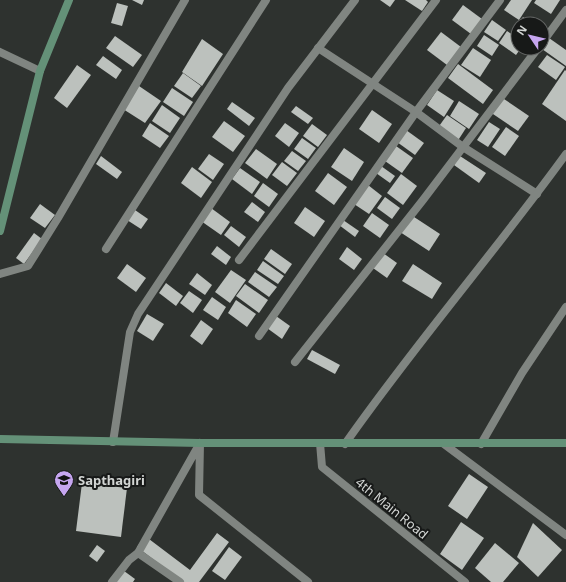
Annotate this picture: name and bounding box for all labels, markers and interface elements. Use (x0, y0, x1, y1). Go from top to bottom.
north arrow (510, 16, 550, 56)
text: N (513, 22, 530, 38)
school or university icon: Sapthagiri (53, 469, 75, 497)
place label: Sapthagiri (78, 471, 145, 489)
street label: 4th Main Road (352, 473, 432, 543)

